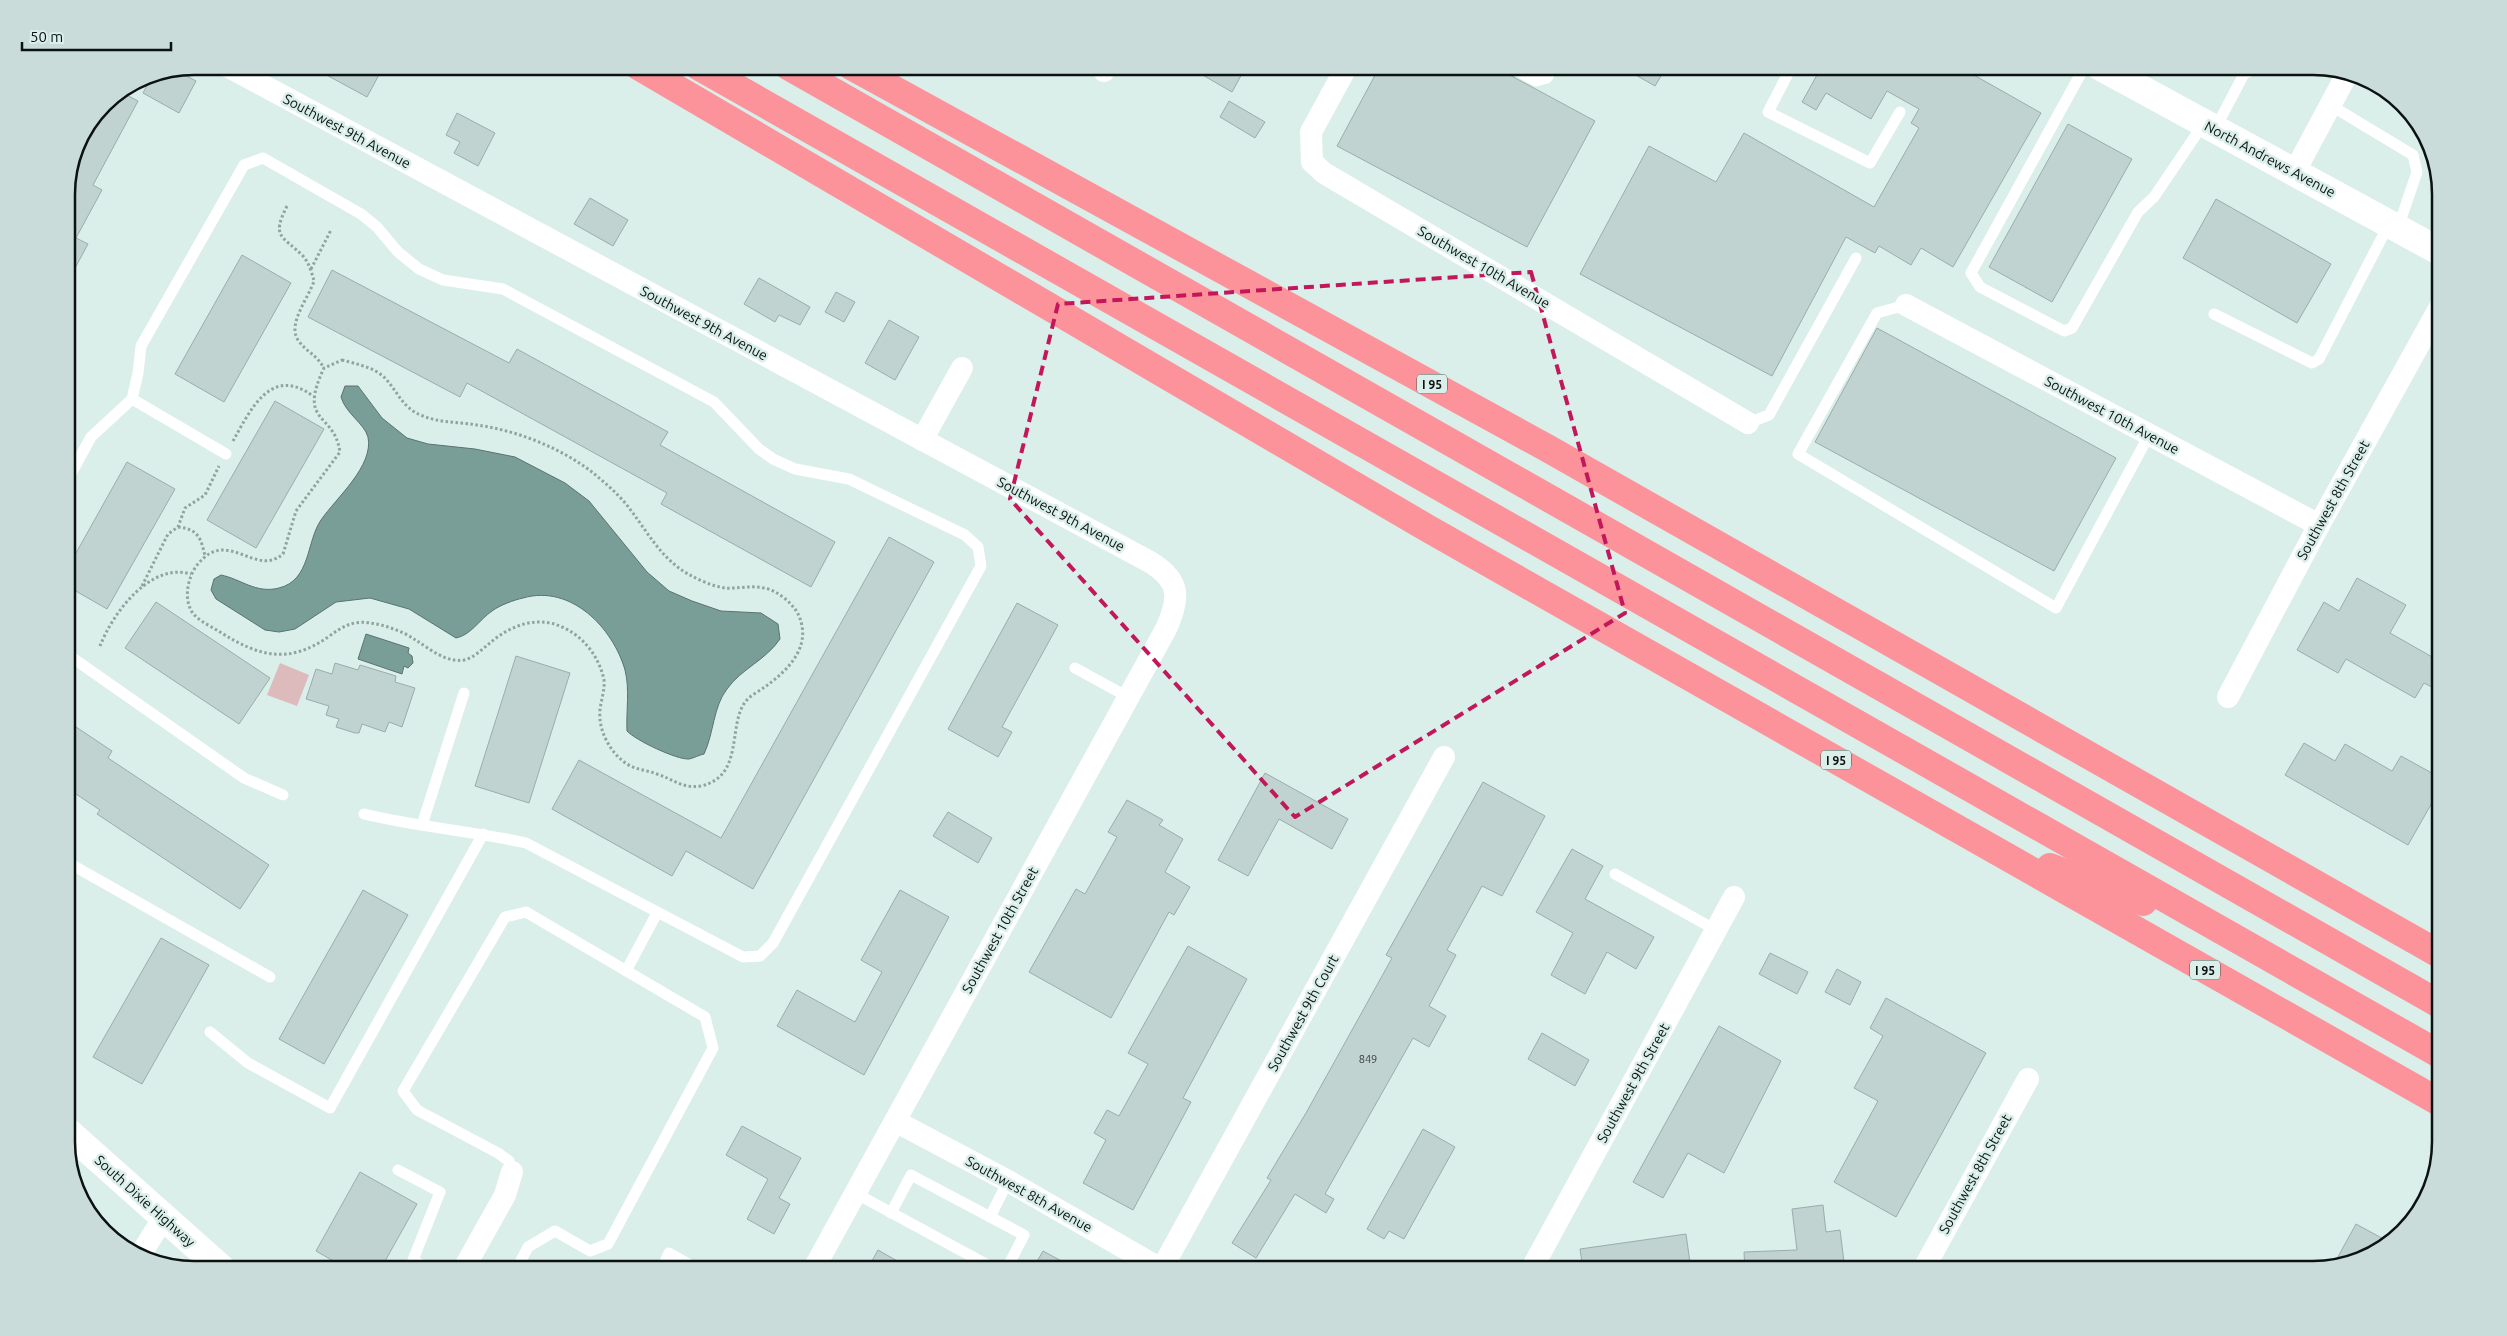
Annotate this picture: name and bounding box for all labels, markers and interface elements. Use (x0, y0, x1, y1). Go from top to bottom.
scale bar (22, 20, 171, 52)
text: 50 m (30, 28, 63, 45)
street label: Southwest 9th Avenue (280, 91, 414, 171)
street label: North Andrews Avenue (2202, 118, 2338, 200)
street label: Southwest 10th Avenue (1415, 223, 1553, 311)
street label: Southwest 9th Avenue (637, 283, 771, 363)
street label: Southwest 10th Avenue (2042, 373, 2182, 457)
road number: I 95 (1417, 374, 1447, 394)
street label: Southwest 8th Street (2294, 437, 2373, 563)
street label: Southwest 9th Avenue (994, 474, 1128, 554)
road number: I 95 (1821, 750, 1851, 770)
street label: Southwest 10th Street (959, 864, 1042, 996)
street label: Southwest 9th Court (1264, 952, 1342, 1074)
road number: I 95 (2190, 960, 2220, 980)
street label: Southwest 9th Street (1594, 1020, 1673, 1146)
house number: 849 (1359, 1053, 1377, 1065)
street label: Southwest 8th Street (1936, 1111, 2015, 1237)
street label: South Dixie Highway (92, 1152, 198, 1250)
street label: Southwest 8th Avenue (963, 1153, 1095, 1235)

